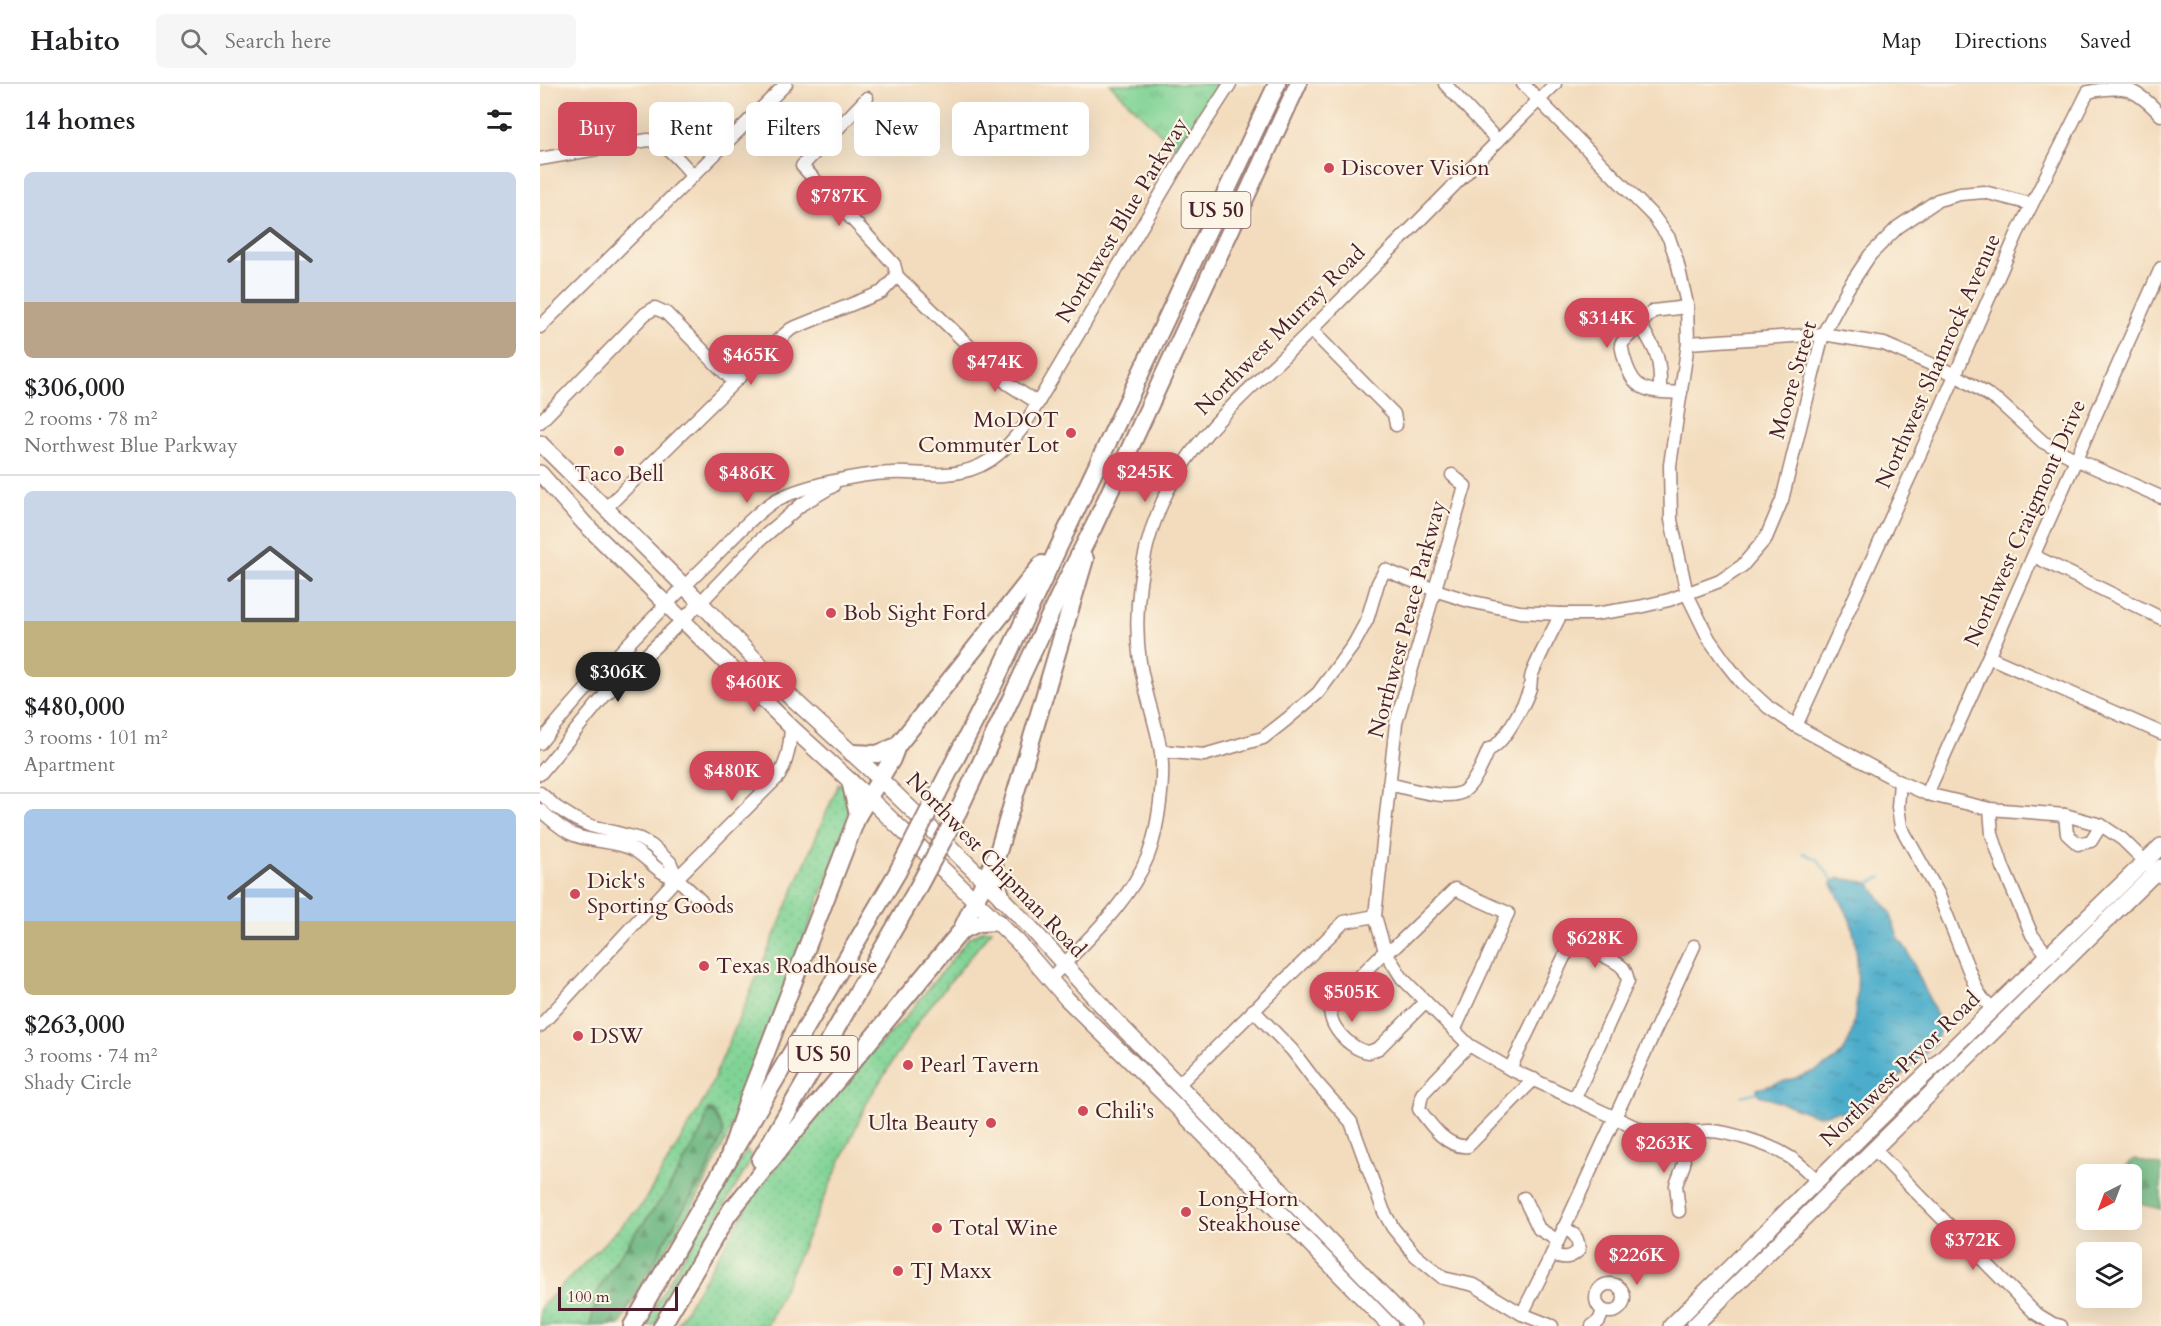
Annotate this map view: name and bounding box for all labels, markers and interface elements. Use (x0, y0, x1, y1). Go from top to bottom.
search box (156, 14, 576, 68)
text: Habito (30, 22, 120, 60)
icon: search (177, 25, 210, 58)
text: Search here (225, 26, 331, 56)
text: Map (1881, 27, 1921, 56)
text: Directions (1954, 27, 2047, 56)
text: Saved (2080, 27, 2131, 56)
chip: Buy (558, 102, 637, 156)
chip: Rent (649, 102, 734, 156)
chip: Filters (746, 102, 842, 156)
chip: New (854, 102, 940, 156)
chip: Apartment (952, 102, 1089, 156)
text: 14 homes (24, 103, 135, 138)
icon: filters (483, 104, 516, 137)
street label: Northwest Blue Parkway (1049, 111, 1196, 329)
place label: Discover Vision (1341, 153, 1490, 183)
marker: Discover Vision (1322, 161, 1336, 175)
pin: $787K (797, 176, 881, 227)
text: $787K (810, 182, 868, 209)
road number: US 50 (1182, 192, 1250, 228)
icon: home (216, 211, 324, 319)
street label: Northwest Shamrock Avenue (1868, 229, 2008, 493)
street label: Northwest Murray Road (1188, 238, 1372, 422)
pin: $314K (1565, 298, 1649, 349)
text: $314K (1578, 304, 1636, 331)
street label: Moore Street (1762, 317, 1824, 442)
pin: $465K (709, 335, 793, 386)
text: $465K (722, 341, 780, 368)
pin: $474K (953, 342, 1037, 393)
text: $474K (966, 348, 1024, 375)
text: $306,000 (24, 370, 125, 405)
street label: Northwest Craigmont Drive (1957, 395, 2093, 651)
text: 2 rooms · 78 m² (24, 405, 157, 432)
place label: MoDOT Commuter Lot (918, 405, 1059, 460)
marker: MoDOT Commuter Lot (1064, 426, 1078, 440)
text: Northwest Blue Parkway (24, 432, 238, 459)
marker: Taco Bell (612, 444, 626, 458)
pin: $245K (1103, 452, 1187, 503)
pin: $486K (705, 453, 789, 504)
text: $245K (1116, 458, 1174, 485)
place label: Taco Bell (574, 459, 664, 489)
text: $486K (718, 459, 776, 486)
street label: Northwest Peace Parkway (1361, 496, 1453, 741)
icon: home (216, 530, 324, 638)
place label: Bob Sight Ford (843, 598, 986, 628)
marker: Bob Sight Ford (824, 606, 838, 620)
pin: $306K (576, 652, 660, 703)
text: $306K (589, 658, 647, 685)
pin: $460K (712, 662, 796, 713)
text: $460K (725, 668, 783, 695)
text: $480,000 (24, 689, 125, 724)
text: 3 rooms · 101 m² (24, 724, 168, 751)
text: Apartment (24, 751, 115, 778)
pin: $480K (690, 751, 774, 802)
text: $480K (703, 757, 761, 784)
street label: Northwest Chipman Road (899, 766, 1093, 965)
icon: home (216, 848, 324, 956)
place label: Dick's Sporting Goods (587, 866, 734, 921)
marker: Dick's Sporting Goods (568, 887, 582, 901)
pin: $628K (1553, 918, 1637, 969)
text: $628K (1566, 924, 1624, 951)
place label: Texas Roadhouse (716, 951, 878, 981)
marker: Texas Roadhouse (697, 959, 711, 973)
pin: $505K (1310, 972, 1394, 1023)
text: $505K (1323, 978, 1381, 1005)
street label: Northwest Pryor Road (1813, 984, 1987, 1154)
text: $263,000 (24, 1007, 125, 1042)
place label: DSW (590, 1021, 644, 1051)
marker: DSW (571, 1029, 585, 1043)
road number: US 50 (788, 1036, 858, 1072)
text: 3 rooms · 74 m² (24, 1042, 157, 1069)
place label: Pearl Tavern (920, 1050, 1040, 1080)
marker: Pearl Tavern (901, 1058, 915, 1072)
text: Shady Circle (24, 1069, 132, 1096)
place label: Chili's (1095, 1096, 1154, 1126)
marker: Chili's (1076, 1104, 1090, 1118)
place label: Ulta Beauty (868, 1108, 979, 1138)
marker: Ulta Beauty (984, 1116, 998, 1130)
pin: $263K (1622, 1123, 1706, 1174)
text: $263K (1635, 1129, 1693, 1156)
north arrow (2076, 1164, 2142, 1230)
map controls (2076, 1164, 2142, 1308)
place label: LongHorn Steakhouse (1198, 1184, 1301, 1239)
marker: LongHorn Steakhouse (1179, 1205, 1193, 1219)
place label: Total Wine (949, 1213, 1058, 1243)
pin: $372K (1931, 1220, 2015, 1271)
marker: Total Wine (930, 1221, 944, 1235)
text: $372K (1944, 1226, 2002, 1253)
pin: $226K (1595, 1235, 1679, 1286)
text: $226K (1608, 1241, 1666, 1268)
button: layers (2076, 1242, 2142, 1308)
place label: TJ Maxx (910, 1256, 992, 1286)
marker: TJ Maxx (891, 1264, 905, 1278)
scale bar (558, 1284, 678, 1312)
text: 100 m (567, 1286, 609, 1308)

